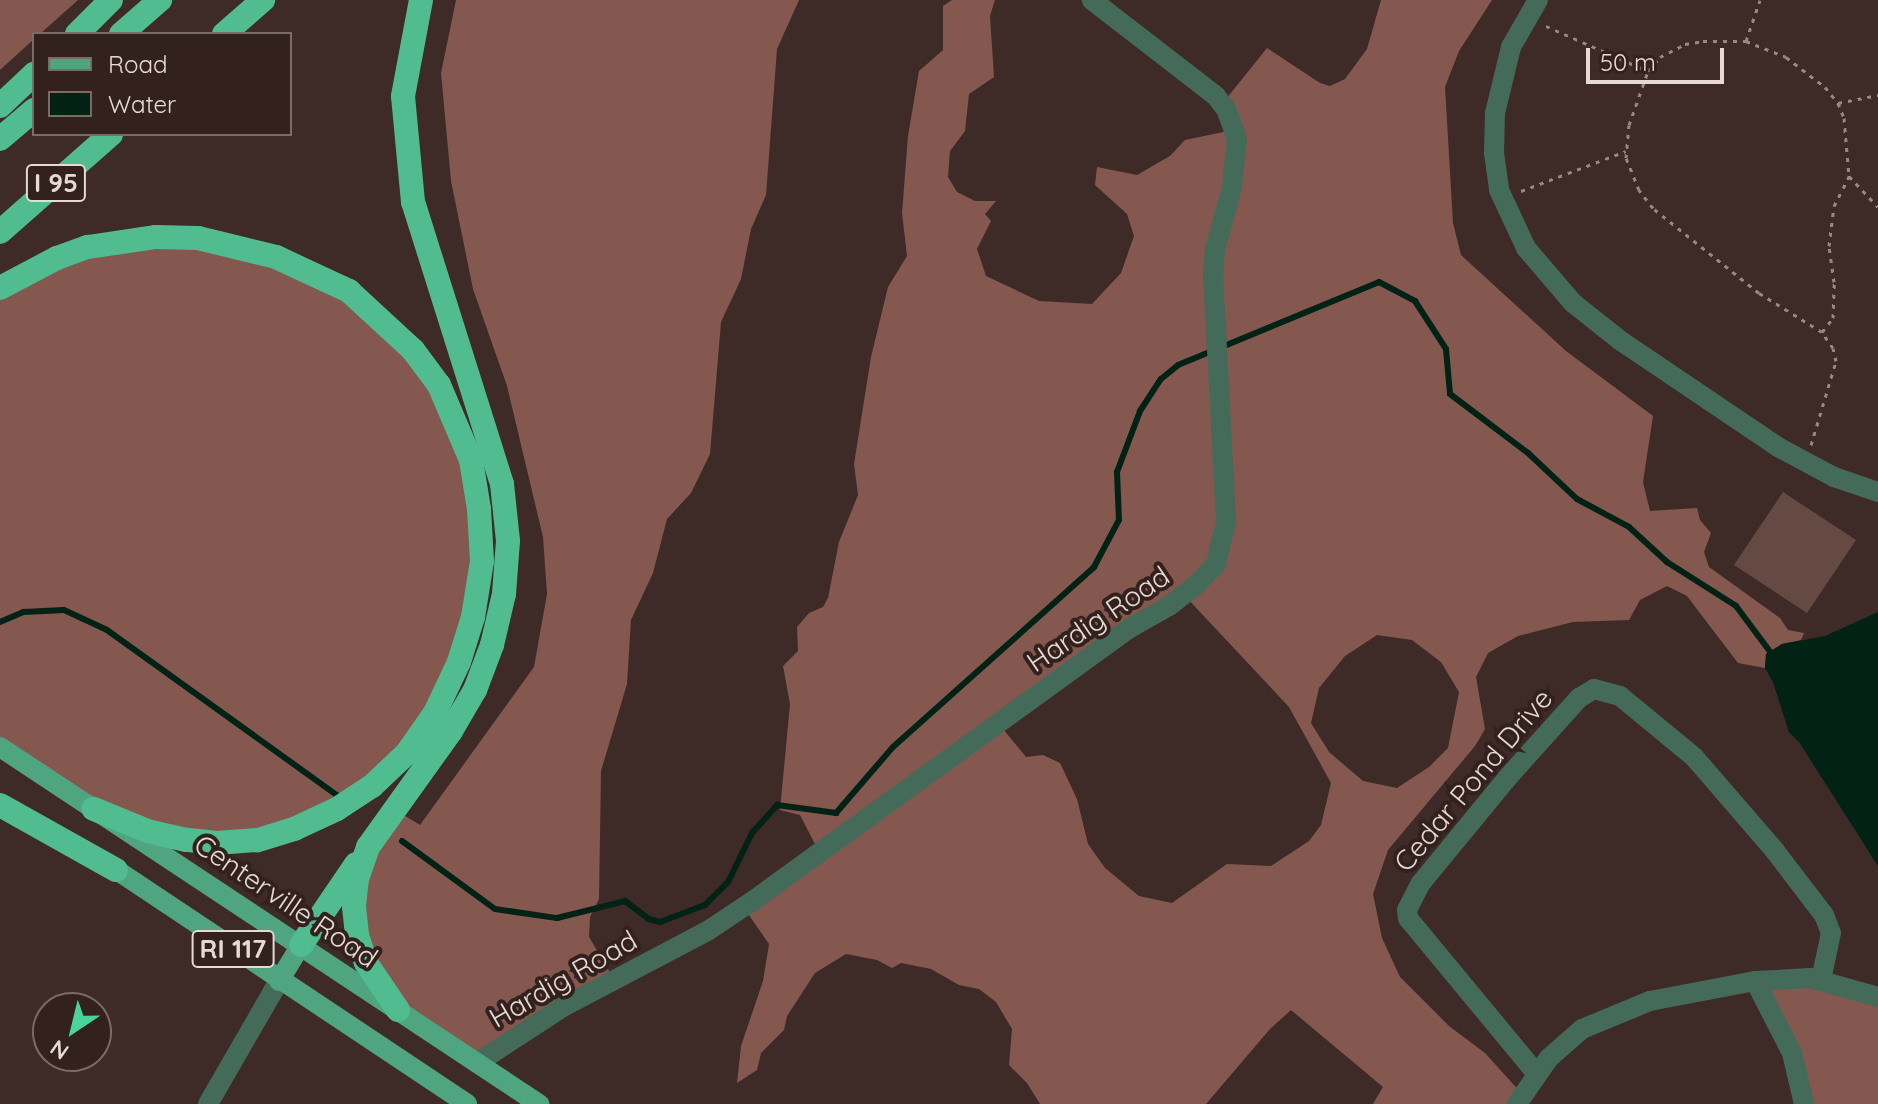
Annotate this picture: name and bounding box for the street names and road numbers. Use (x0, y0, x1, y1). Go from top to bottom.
road number: I 95 (24, 161, 88, 205)
street label: Hardig Road (1020, 559, 1176, 679)
street label: Cedar Pond Drive (1387, 682, 1559, 878)
street label: Centerville Road (188, 827, 384, 975)
street label: Hardig Road (483, 923, 643, 1035)
road number: RI 117 (191, 927, 275, 971)

